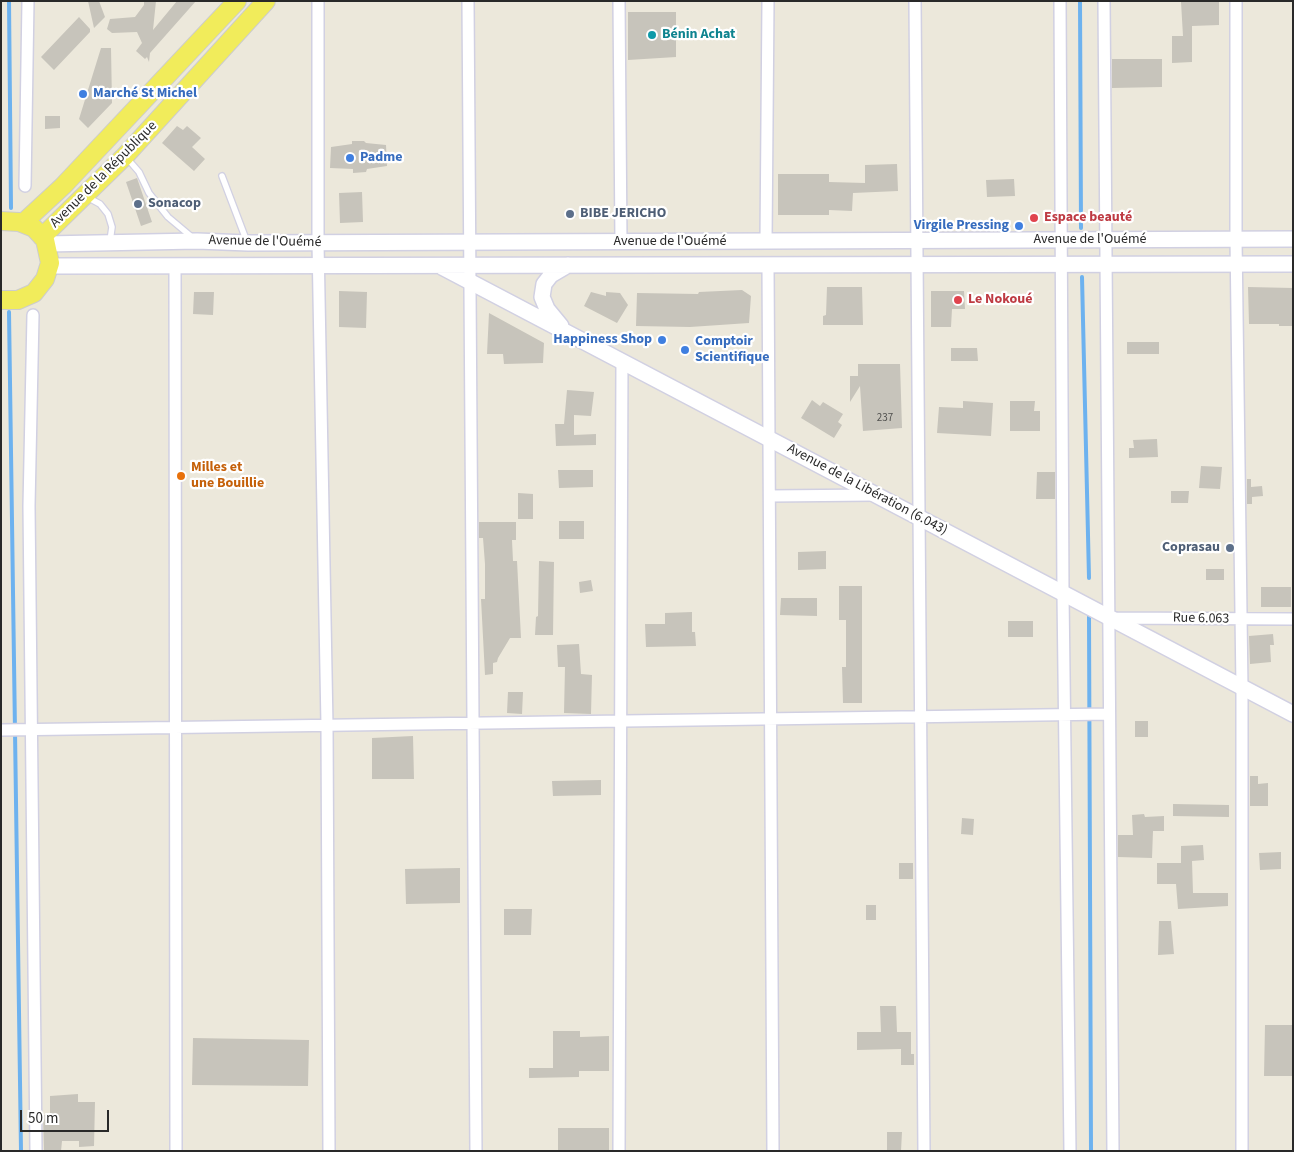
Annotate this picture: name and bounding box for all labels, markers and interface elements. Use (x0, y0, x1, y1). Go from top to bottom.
place label: Bénin Achat (662, 27, 735, 43)
marker: Bénin Achat (646, 29, 658, 41)
place label: Marché St Michel (93, 86, 197, 102)
marker: Marché St Michel (77, 88, 89, 100)
street label: Avenue de la République (47, 118, 161, 232)
place label: Padme (360, 150, 403, 166)
marker: Padme (344, 152, 356, 164)
place label: Sonacop (148, 196, 201, 212)
marker: Sonacop (132, 198, 144, 210)
place label: BIBE JERICHO (580, 206, 666, 222)
marker: BIBE JERICHO (564, 208, 576, 220)
place label: Espace beauté (1044, 210, 1132, 226)
marker: Espace beauté (1028, 212, 1040, 224)
place label: Virgile Pressing (914, 218, 1009, 234)
marker: Virgile Pressing (1013, 220, 1025, 232)
street label: Avenue de l'Ouémé (1034, 232, 1146, 248)
street label: Avenue de l'Ouémé (208, 233, 322, 251)
street label: Avenue de l'Ouémé (614, 234, 726, 250)
place label: Le Nokoué (968, 292, 1032, 308)
marker: Le Nokoué (952, 294, 964, 306)
place label: Happiness Shop (553, 332, 652, 348)
marker: Happiness Shop (656, 334, 668, 346)
place label: Comptoir Scientifique (695, 334, 770, 367)
marker: Comptoir Scientifique (679, 344, 691, 356)
house number: 237 (877, 412, 893, 426)
street label: Avenue de la Libération (6.043) (784, 441, 950, 539)
place label: Milles et une Bouillie (191, 460, 264, 492)
marker: Milles et une Bouillie (175, 470, 187, 482)
place label: Coprasau (1162, 540, 1220, 556)
marker: Coprasau (1224, 542, 1236, 554)
street label: Rue 6.063 (1173, 610, 1229, 628)
scale bar (22, 1100, 111, 1132)
text: 50 m (28, 1108, 58, 1129)

